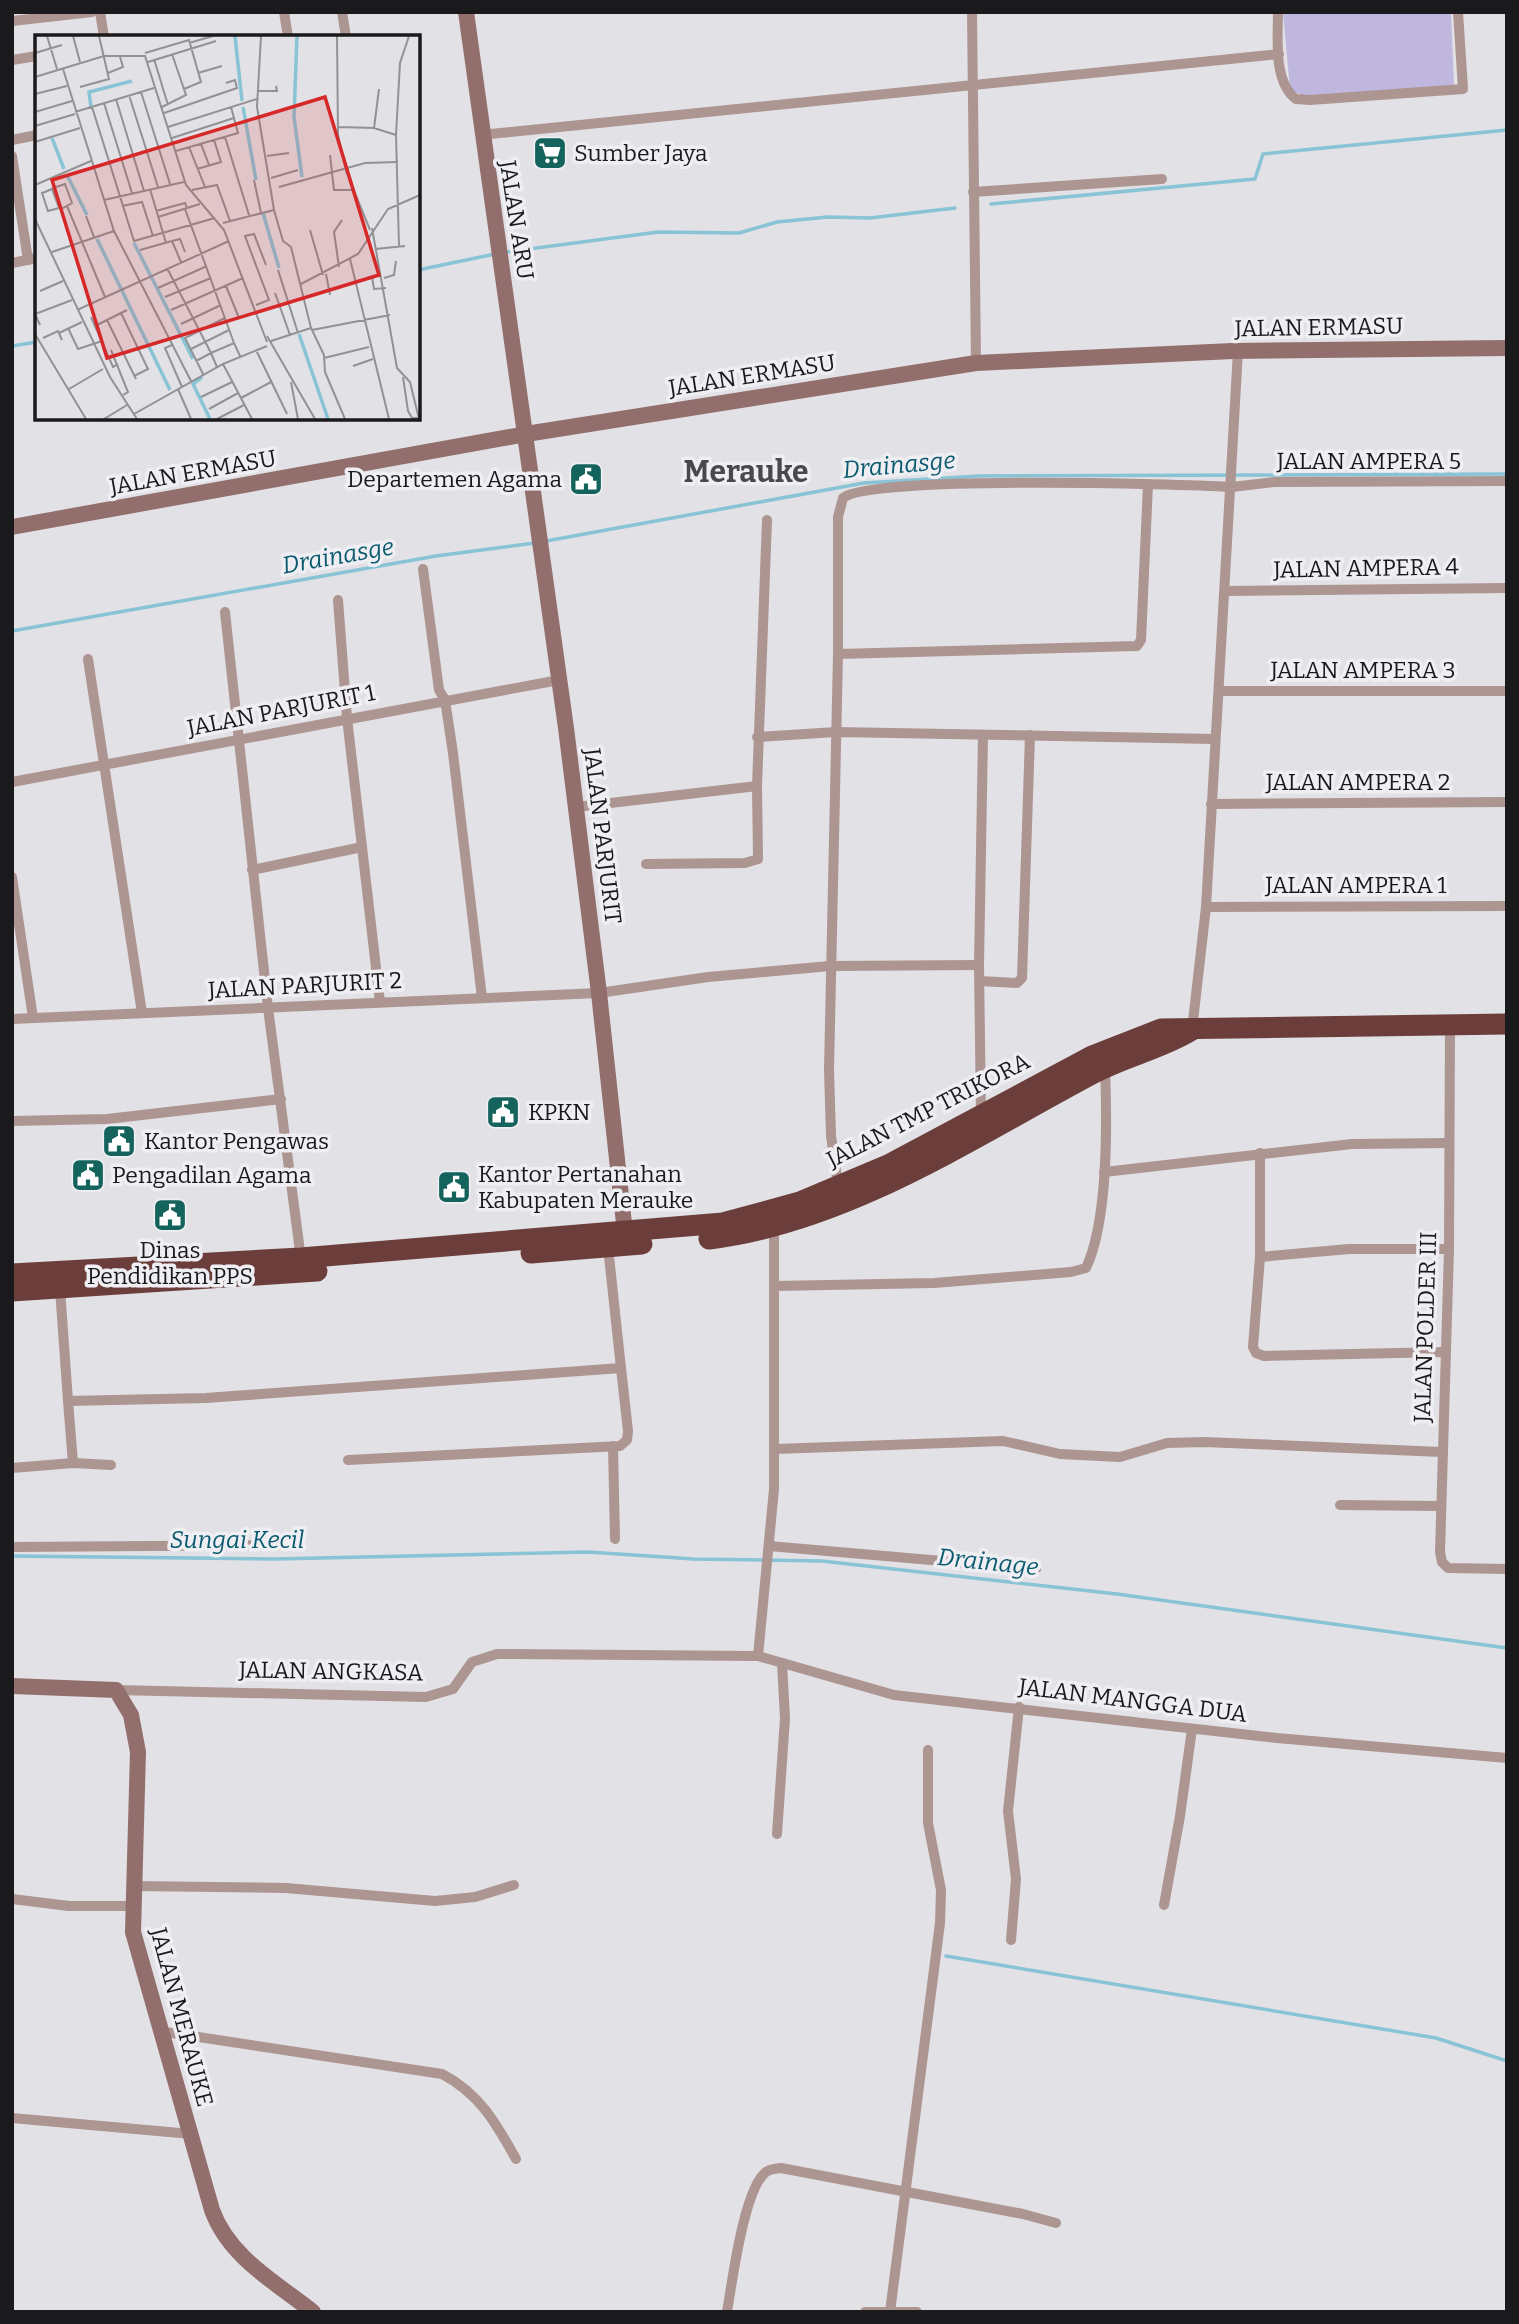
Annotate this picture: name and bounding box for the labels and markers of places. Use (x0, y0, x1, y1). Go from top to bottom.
supermarket icon: Sumber Jaya (531, 134, 569, 172)
place label: Sumber Jaya (574, 139, 708, 167)
public building icon: Departemen Agama (567, 460, 605, 498)
place label: Departemen Agama (347, 465, 562, 493)
public building icon: KPKN (484, 1093, 522, 1131)
place label: KPKN (528, 1098, 590, 1126)
public building icon: Kantor Pengawas (100, 1122, 138, 1160)
place label: Kantor Pengawas (144, 1127, 329, 1155)
public building icon: Pengadilan Agama (69, 1156, 107, 1194)
place label: Kantor Pertanahan Kabupaten Merauke (478, 1160, 693, 1214)
place label: Pengadilan Agama (112, 1161, 312, 1189)
public building icon: Kantor Pertanahan Kabupaten Merauke (435, 1168, 473, 1206)
public building icon: Dinas Pendidikan PPS (151, 1196, 189, 1234)
place label: Dinas Pendidikan PPS (87, 1236, 253, 1290)

